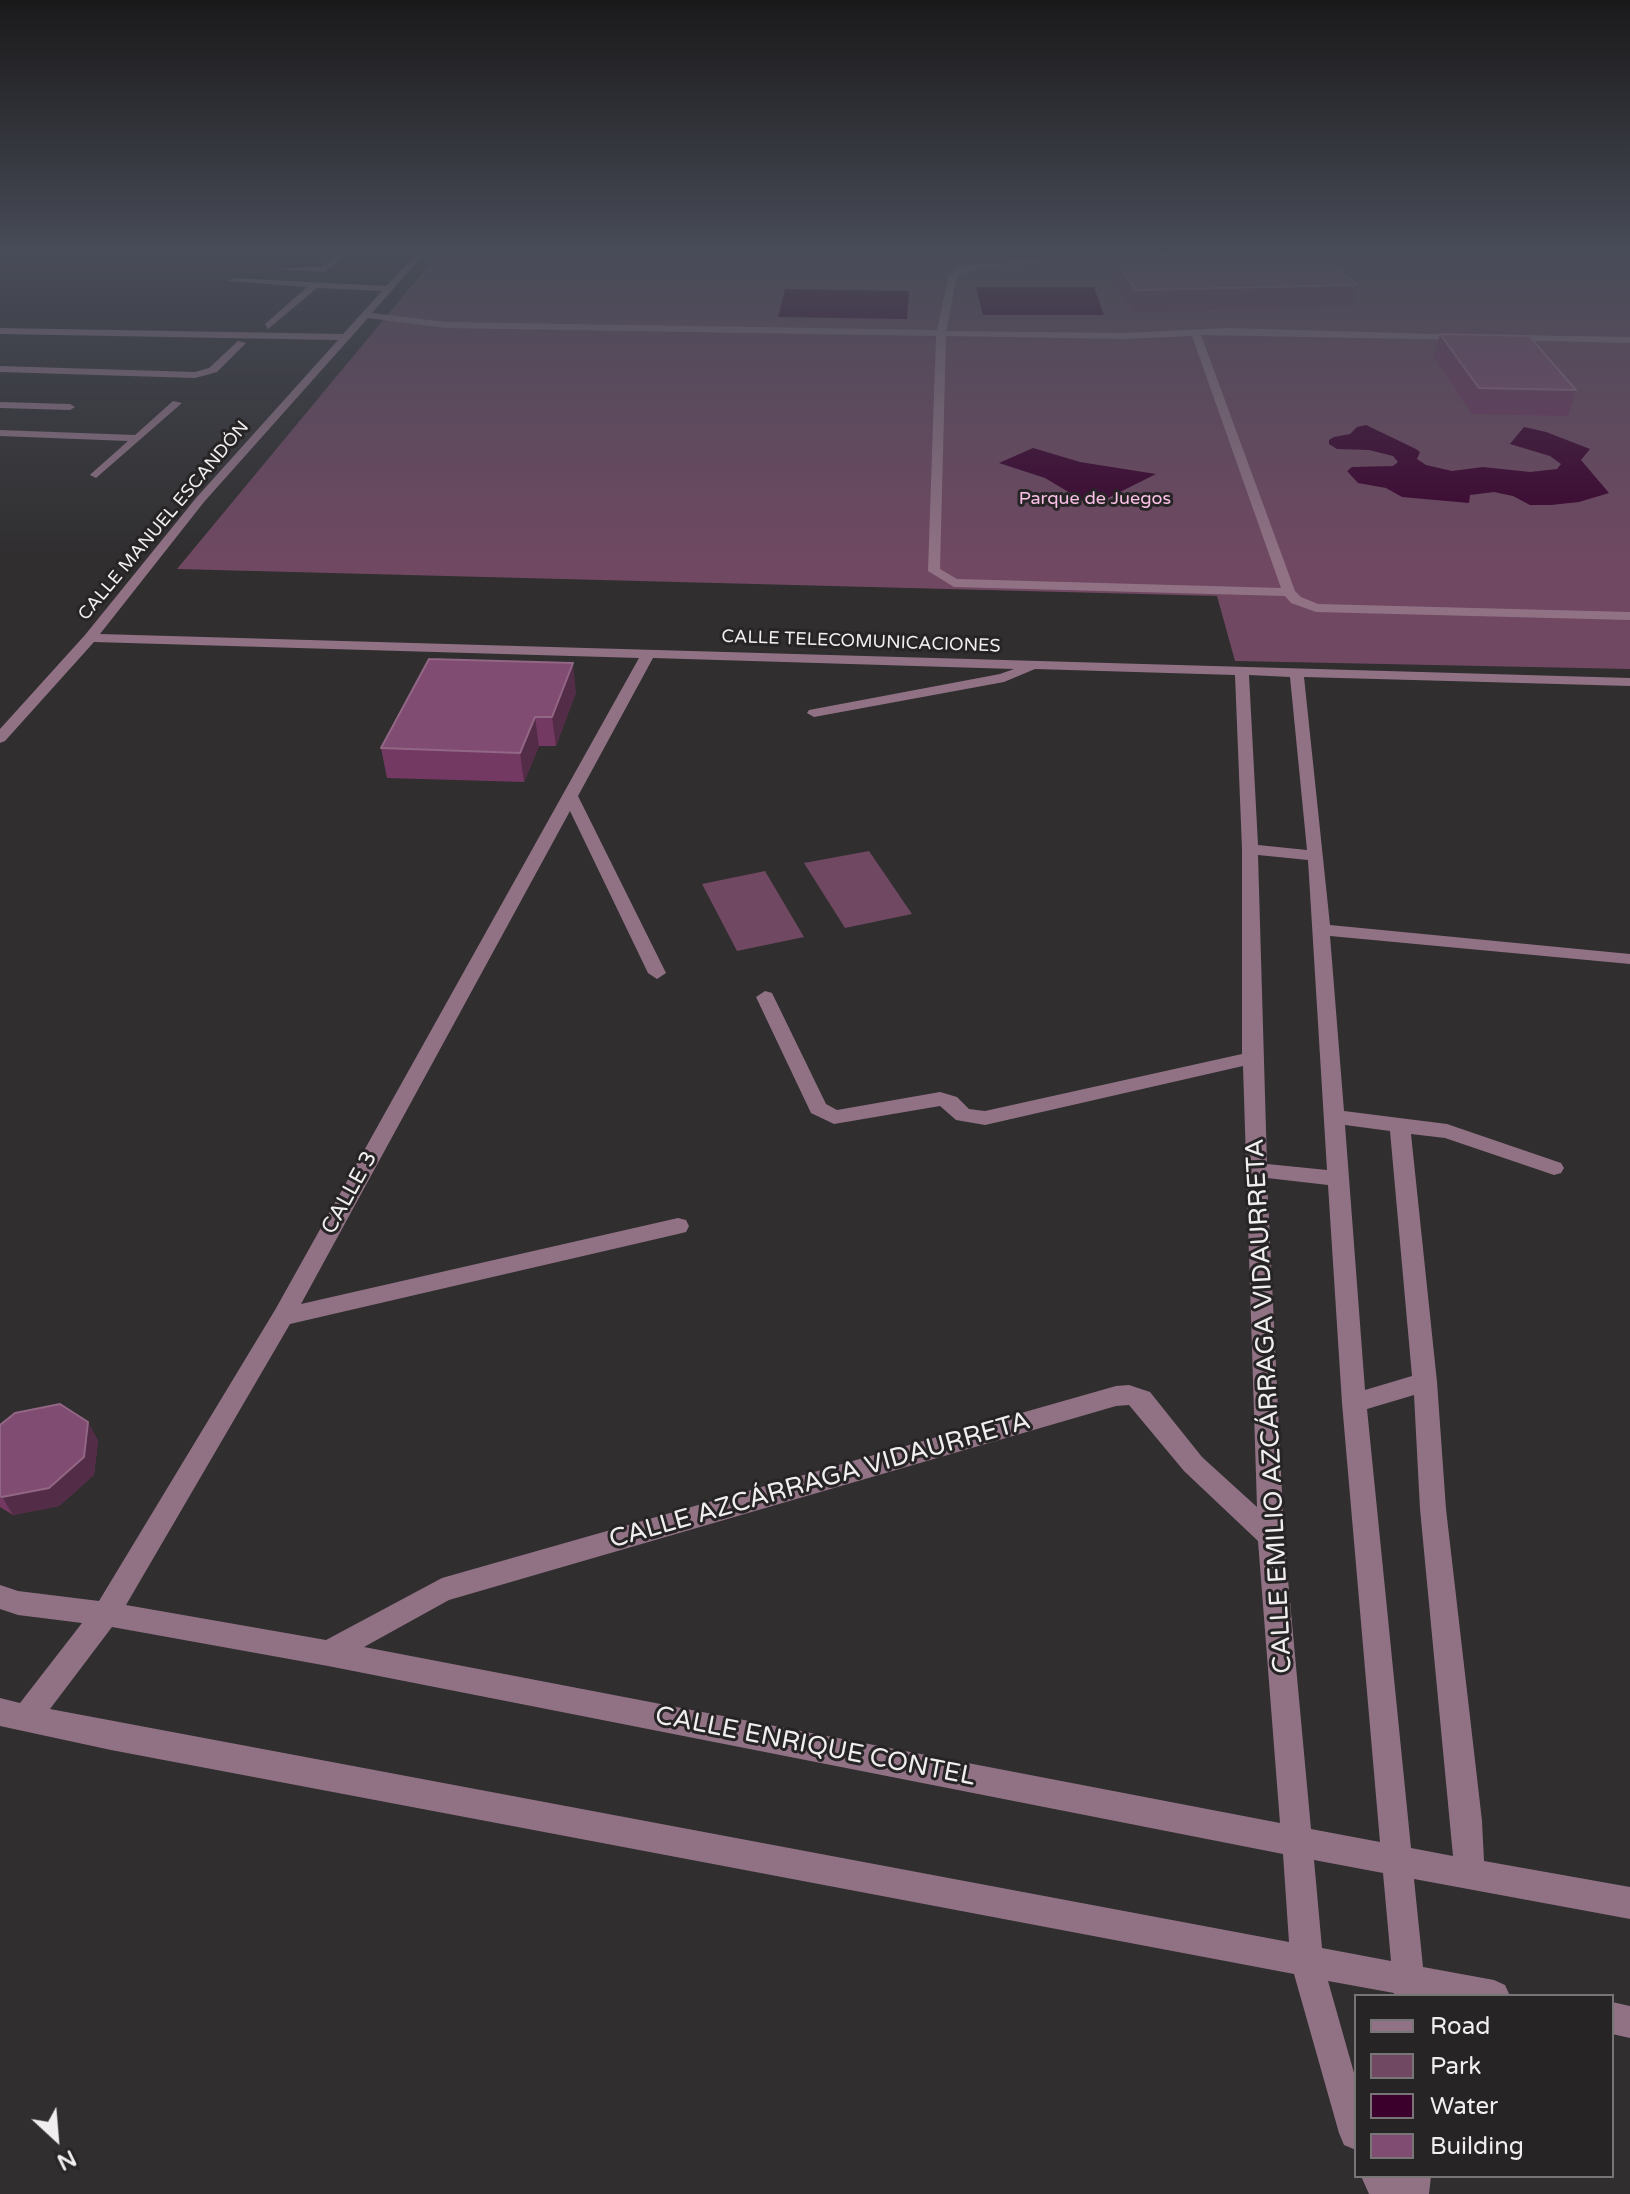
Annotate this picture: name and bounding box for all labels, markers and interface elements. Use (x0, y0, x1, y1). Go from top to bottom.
street label: CALLE MANUEL ESCANDÓN (74, 417, 254, 625)
park label: Parque de Juegos (1019, 488, 1171, 510)
street label: CALLE TELECOMUNICACIONES (721, 626, 1001, 658)
street label: CALLE EMILIO AZCÁRRAGA VIDAURRETA (1240, 1138, 1300, 1674)
street label: CALLE 3 (316, 1147, 384, 1239)
street label: CALLE AZCÁRRAGA VIDAURRETA (606, 1406, 1034, 1556)
street label: CALLE ENRIQUE CONTEL (652, 1701, 978, 1793)
legend (1354, 1994, 1614, 2178)
text: Road (1430, 2012, 1490, 2041)
text: Park (1430, 2052, 1481, 2081)
text: Water (1430, 2092, 1498, 2121)
north arrow (16, 2098, 96, 2178)
text: Building (1430, 2132, 1524, 2161)
text: N (53, 2144, 80, 2175)

